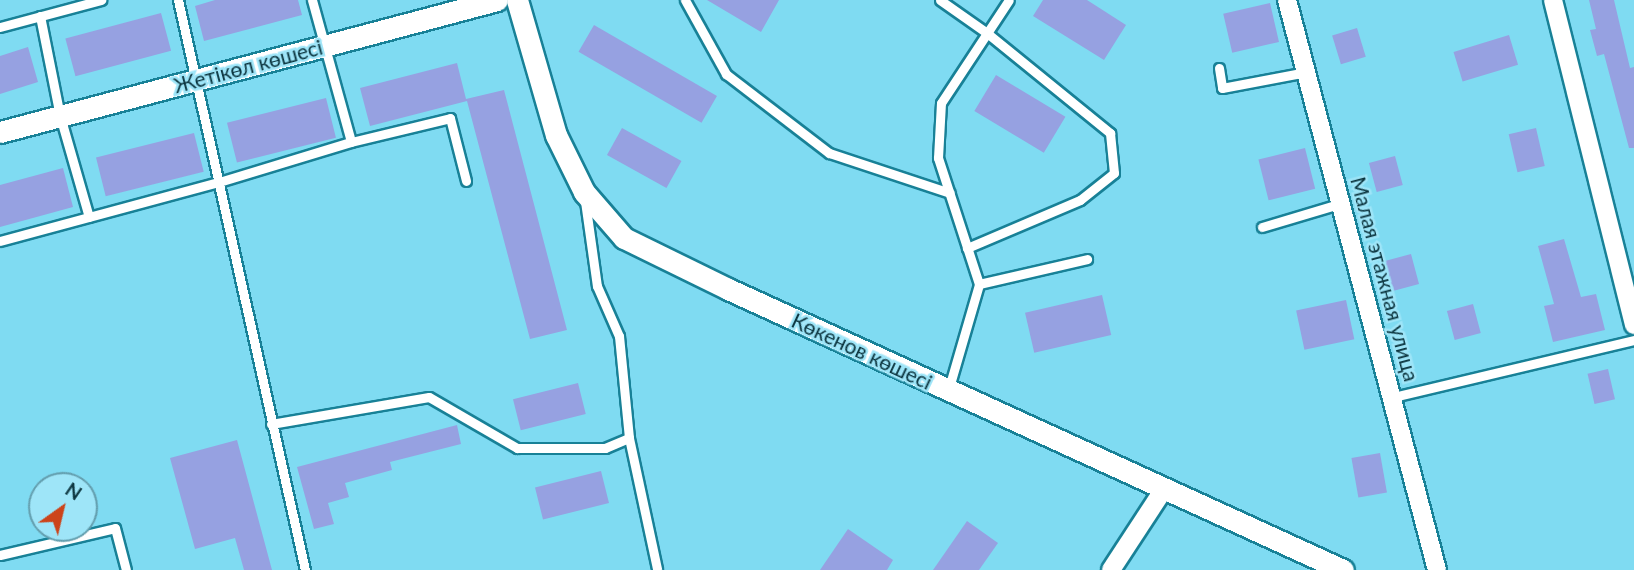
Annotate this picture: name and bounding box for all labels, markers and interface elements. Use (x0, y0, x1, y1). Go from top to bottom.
street label: Жетікөл көшесі (171, 34, 325, 98)
street label: Малая этажная улица (1346, 174, 1424, 384)
street label: Көкенов көшесі (788, 307, 936, 395)
north arrow (28, 472, 98, 542)
text: N (61, 477, 86, 504)

